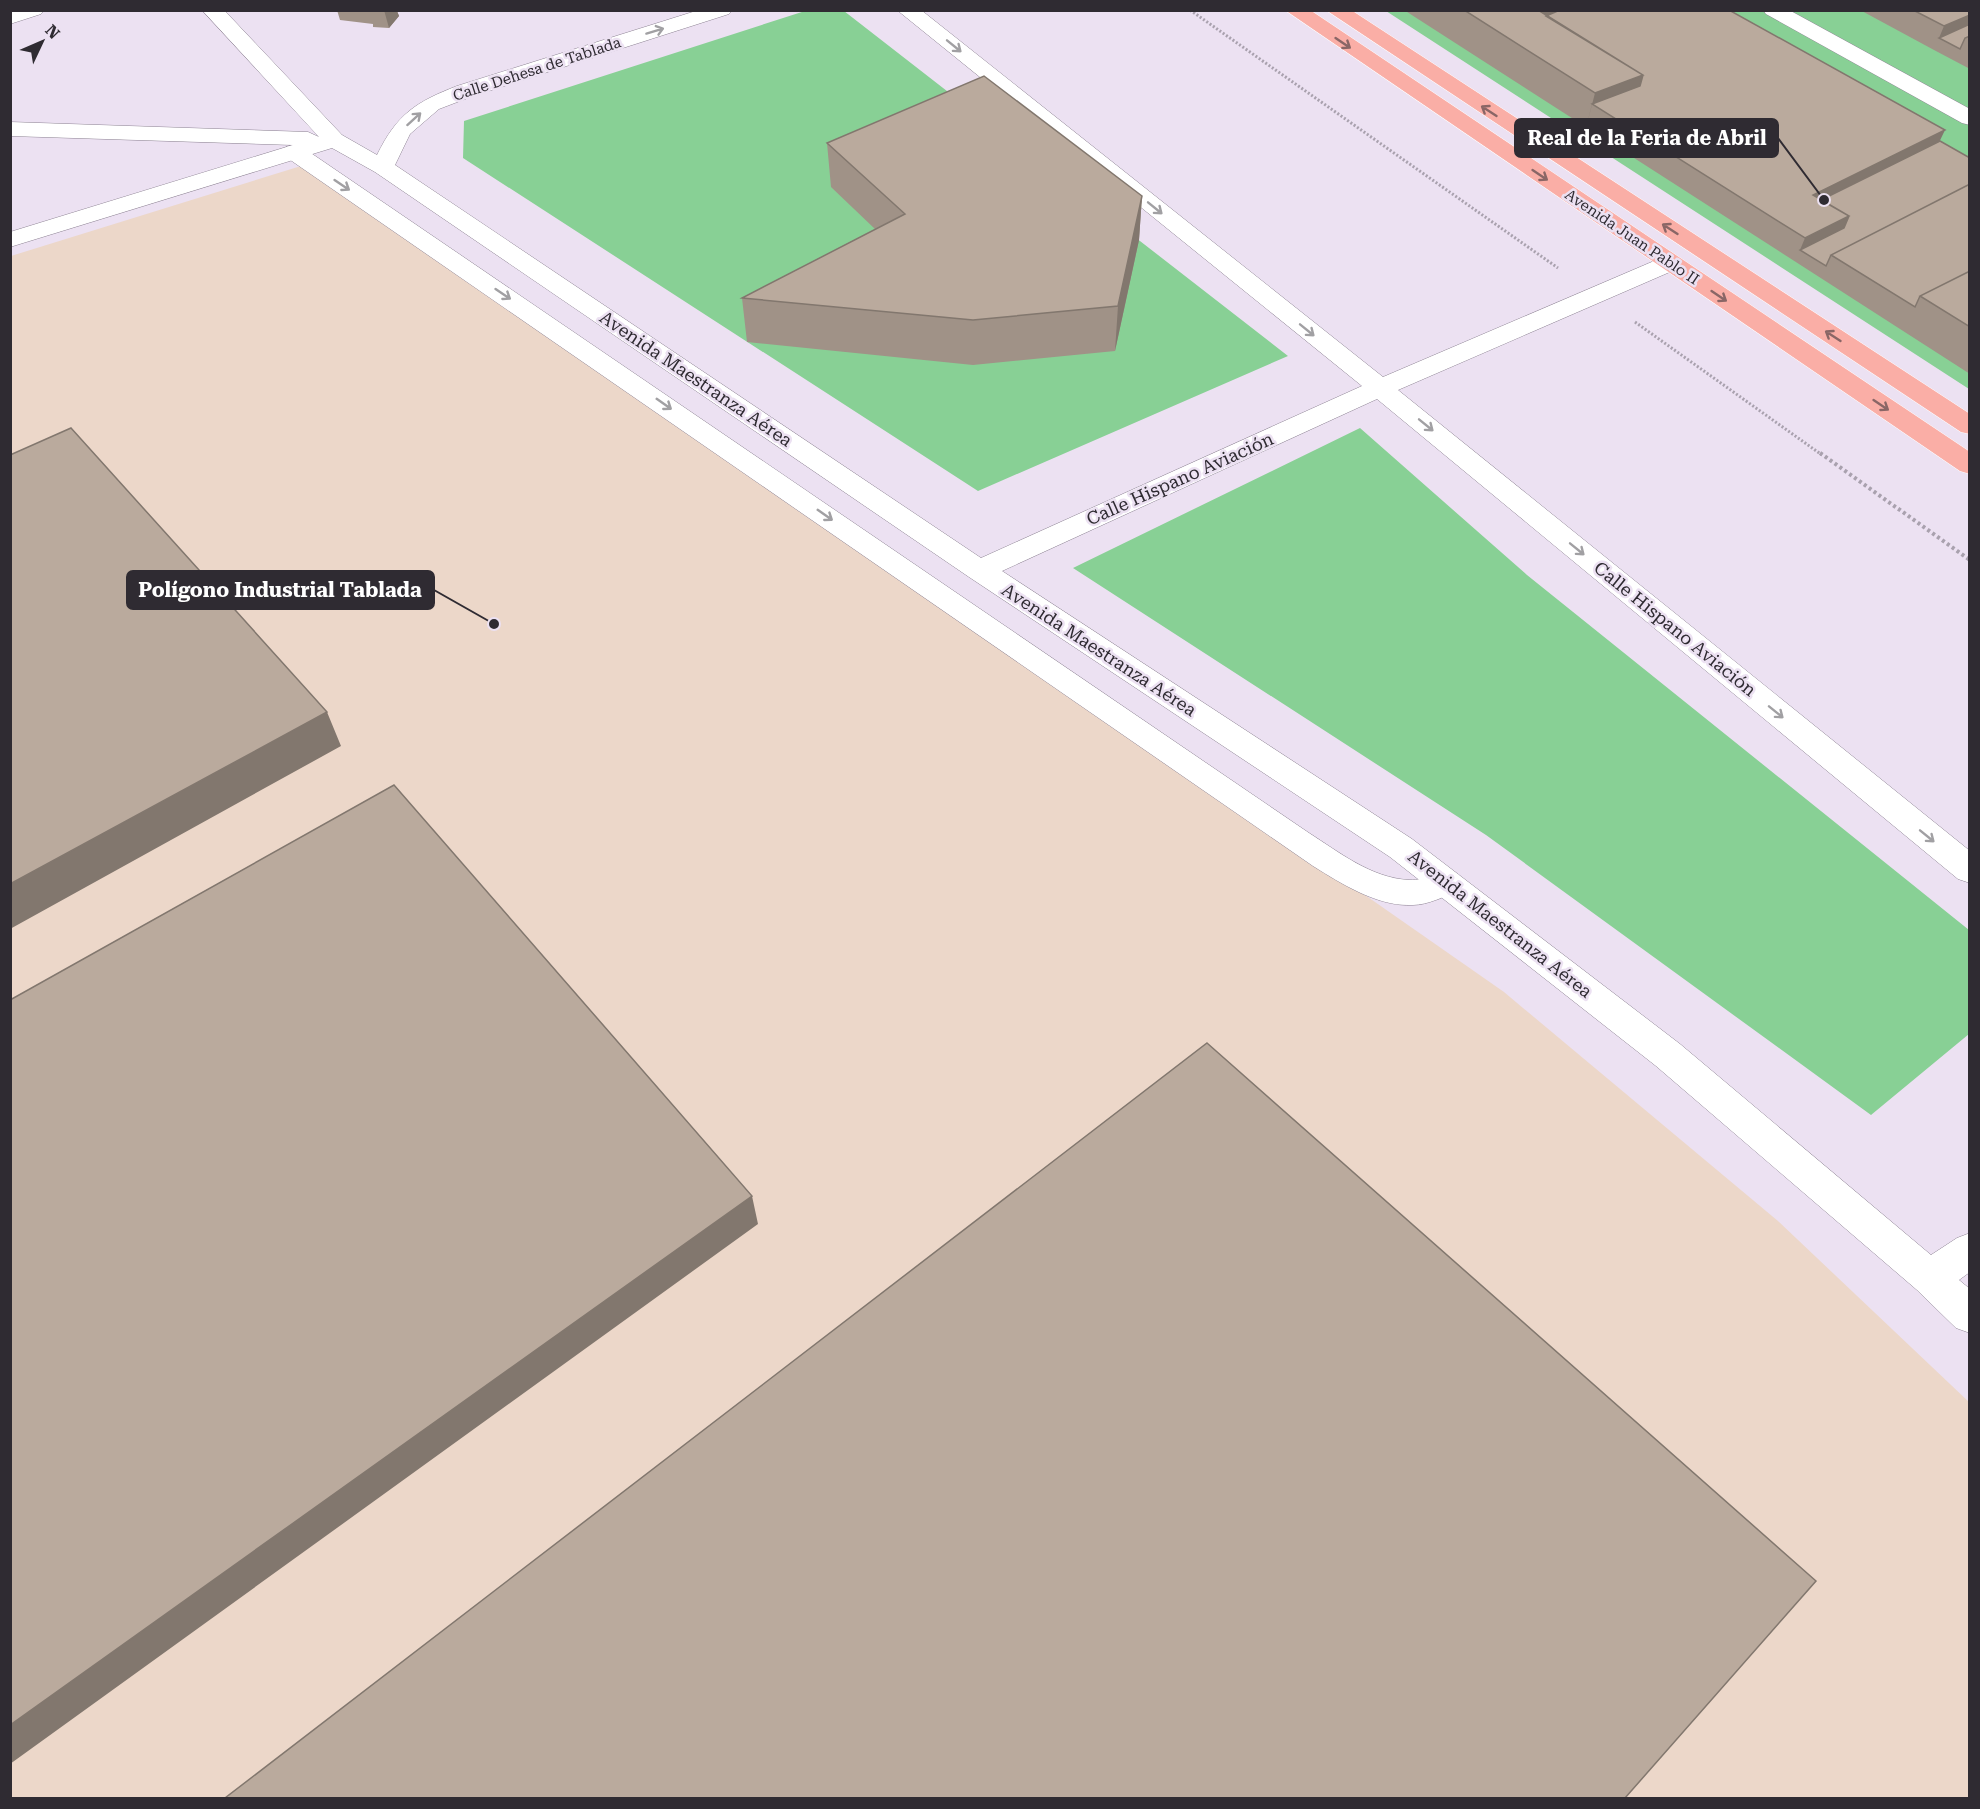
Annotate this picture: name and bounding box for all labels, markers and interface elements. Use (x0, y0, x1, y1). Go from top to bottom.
north arrow (12, 12, 72, 72)
text: N (41, 21, 64, 43)
one-way arrow (645, 25, 664, 36)
street label: Calle Dehesa de Tablada (451, 33, 623, 105)
one-way arrow (1334, 37, 1351, 49)
one-way arrow (945, 40, 961, 53)
one-way arrow (1481, 105, 1498, 117)
one-way arrow (406, 112, 421, 126)
callout: Real de la Feria de Abril (1515, 119, 1778, 157)
text: Real de la Feria de Abril (1528, 126, 1767, 150)
one-way arrow (1531, 170, 1548, 182)
one-way arrow (333, 179, 350, 191)
street label: Avenida Juan Pablo II (1562, 185, 1702, 289)
one-way arrow (1147, 201, 1163, 214)
one-way arrow (1662, 223, 1679, 235)
one-way arrow (495, 288, 511, 300)
one-way arrow (1710, 290, 1727, 302)
street label: Avenida Maestranza Aérea (596, 306, 797, 451)
one-way arrow (1299, 323, 1315, 336)
one-way arrow (1825, 330, 1842, 342)
one-way arrow (656, 398, 672, 410)
one-way arrow (1872, 399, 1889, 411)
one-way arrow (1418, 419, 1434, 432)
street label: Calle Hispano Aviación (1083, 428, 1277, 529)
one-way arrow (816, 509, 833, 521)
one-way arrow (1568, 542, 1584, 555)
street label: Calle Hispano Aviación (1590, 557, 1761, 701)
callout: Polígono Industrial Tablada (127, 571, 434, 609)
text: Polígono Industrial Tablada (138, 578, 422, 602)
street label: Avenida Maestranza Aérea (998, 579, 1201, 720)
one-way arrow (1768, 706, 1784, 719)
one-way arrow (1919, 829, 1935, 842)
street label: Avenida Maestranza Aérea (1404, 845, 1597, 1002)

